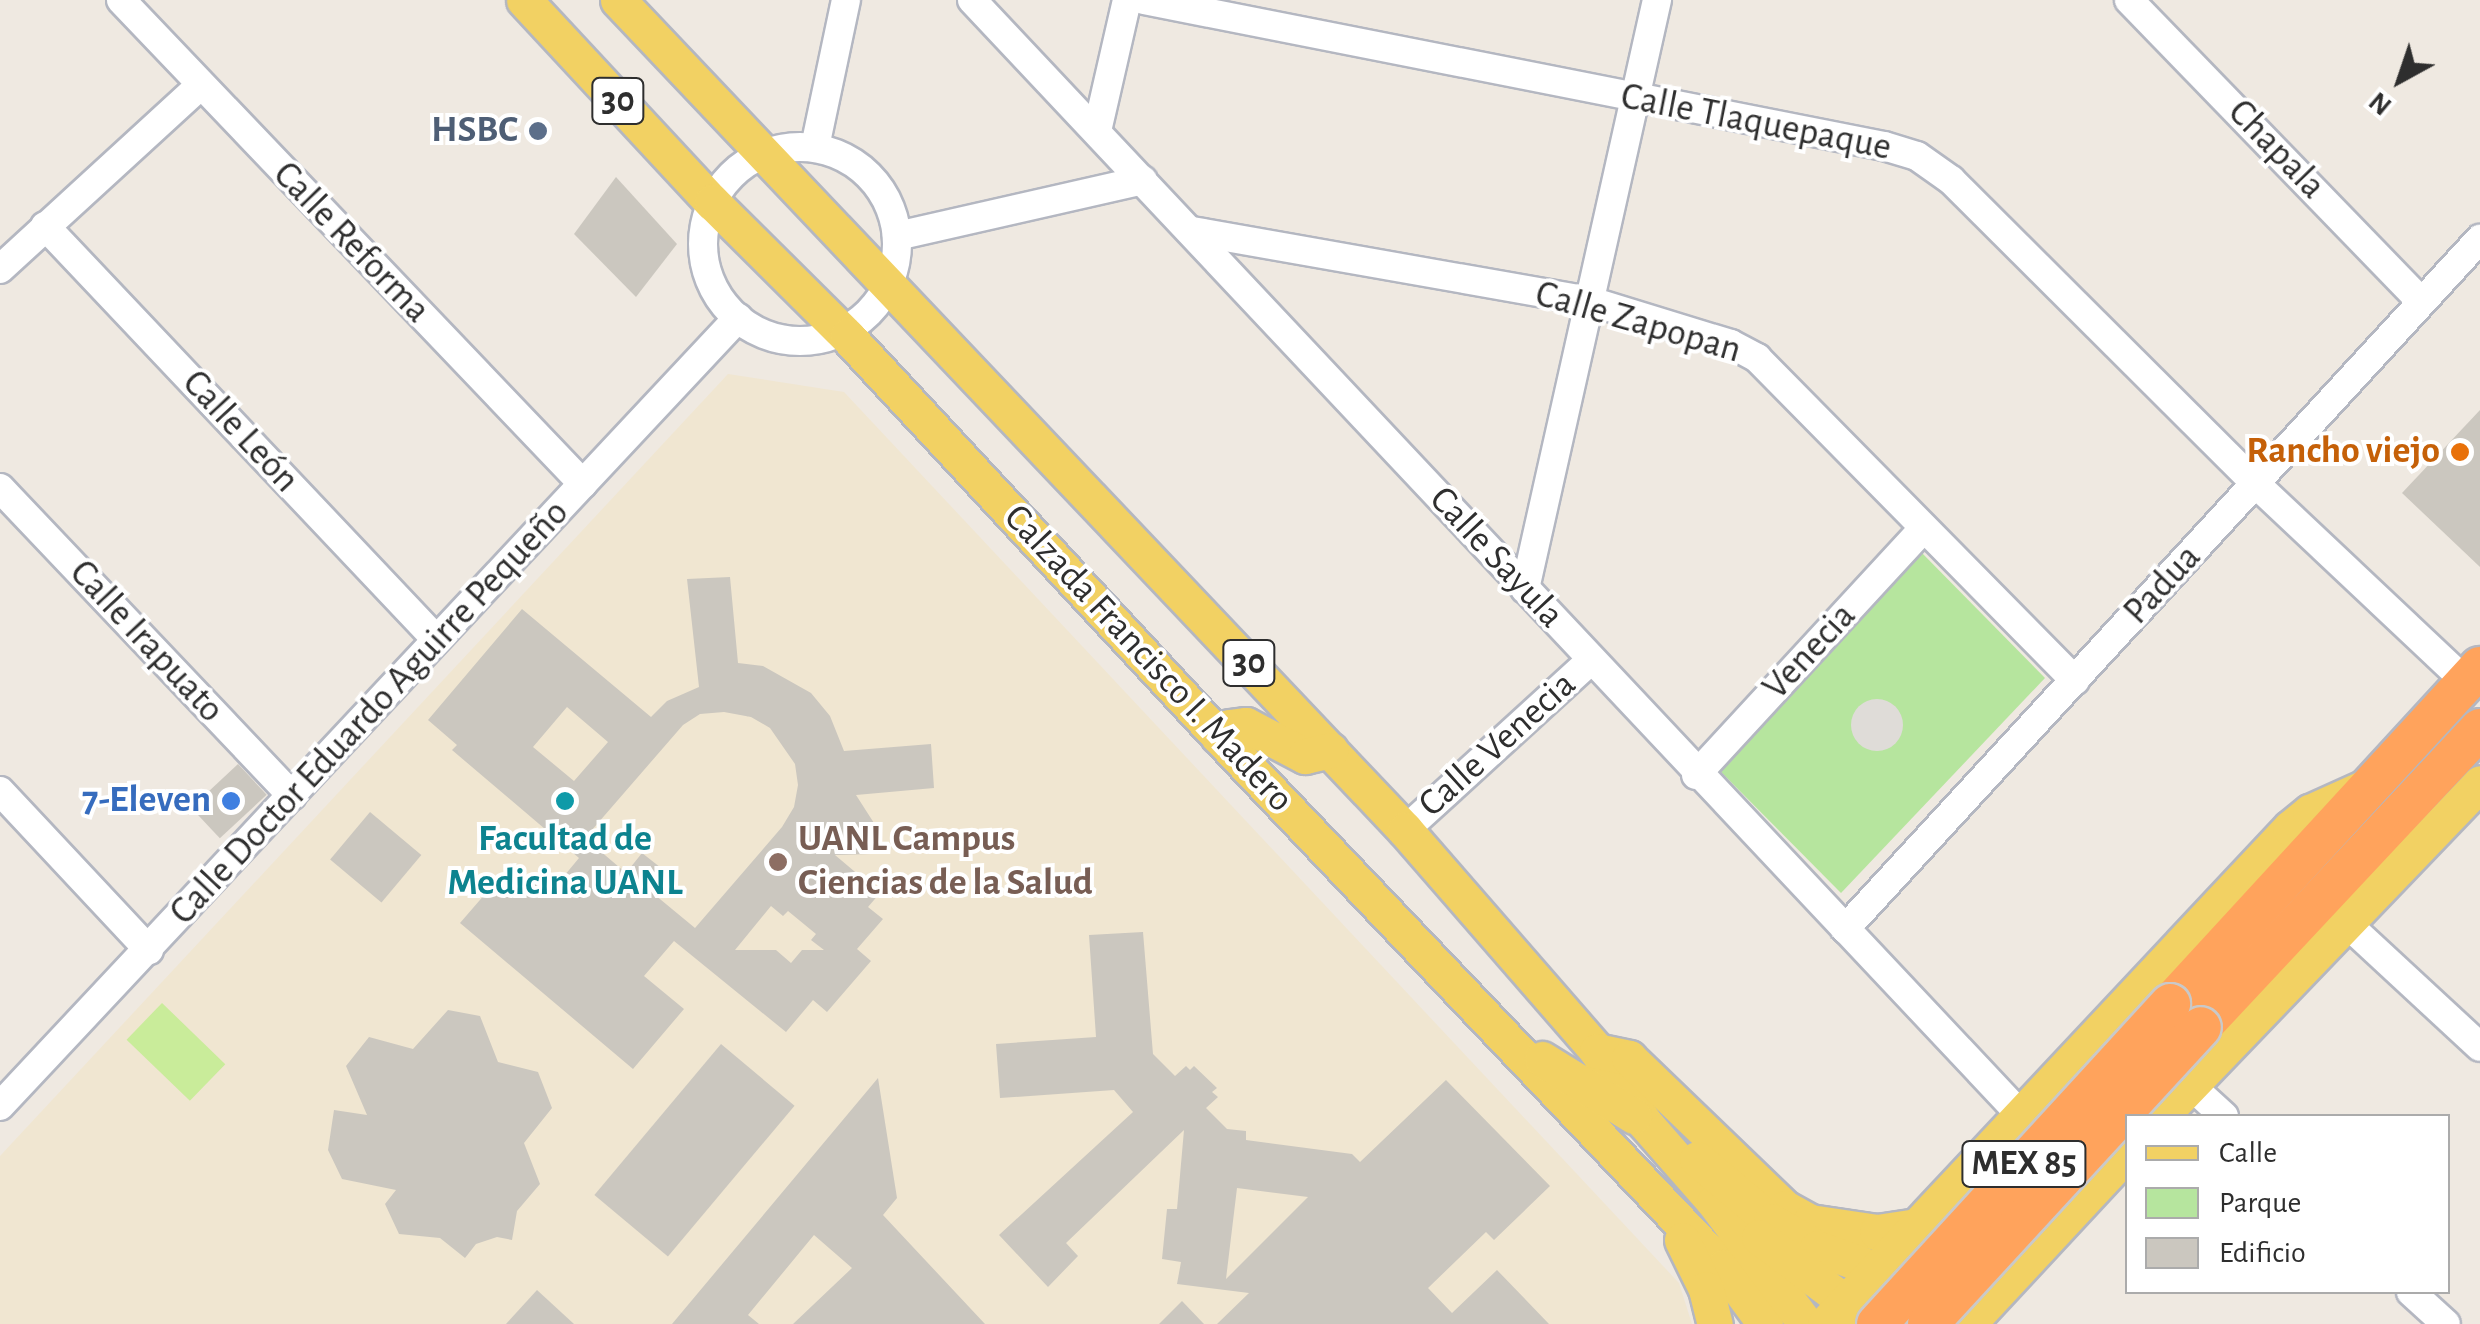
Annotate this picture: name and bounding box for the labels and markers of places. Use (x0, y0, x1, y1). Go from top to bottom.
place label: HSBC (431, 108, 518, 154)
marker: HSBC (527, 120, 549, 142)
place label: Rancho viejo (2246, 429, 2440, 475)
marker: Rancho viejo (2449, 441, 2471, 463)
place label: 7-Eleven (82, 778, 211, 824)
marker: 7-Eleven (220, 790, 242, 812)
marker: Facultad de Medicina UANL (554, 790, 576, 812)
place label: Facultad de Medicina UANL (447, 817, 683, 906)
place label: UANL Campus Ciencias de la Salud (798, 817, 1093, 906)
marker: UANL Campus Ciencias de la Salud (767, 851, 789, 873)

